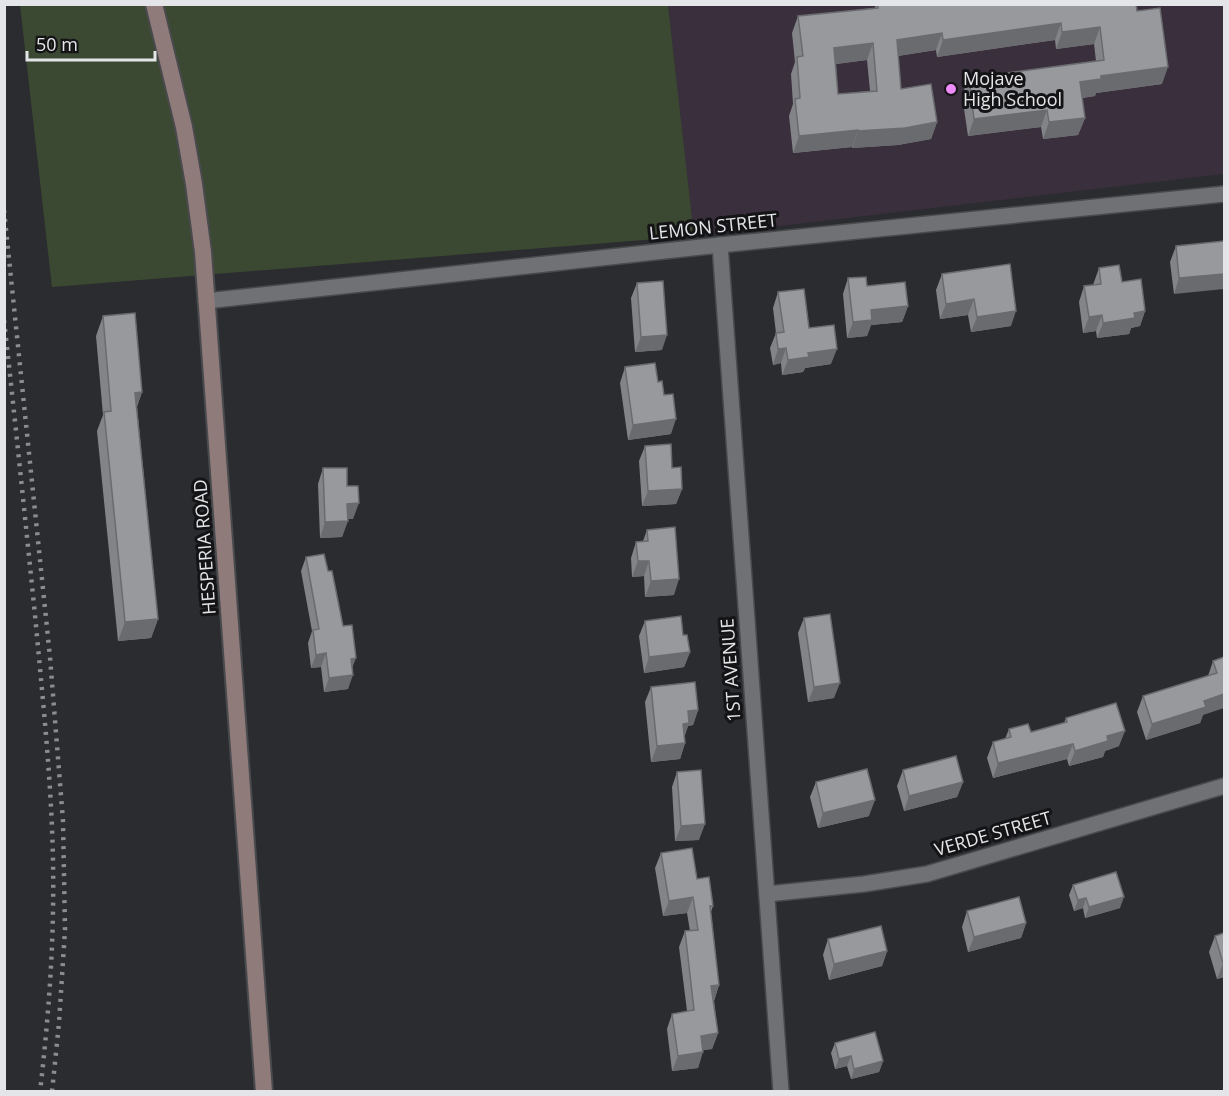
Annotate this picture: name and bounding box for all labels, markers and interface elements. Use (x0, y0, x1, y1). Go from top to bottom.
scale bar (27, 24, 154, 62)
text: 50 m (36, 32, 78, 56)
place label: Mojave High School (963, 66, 1062, 111)
marker: Mojave High School (944, 82, 958, 96)
street label: LEMON STREET (648, 207, 778, 245)
street label: HESPERIA ROAD (187, 479, 221, 616)
street label: 1ST AVENUE (714, 618, 746, 723)
street label: VERDE STREET (932, 805, 1054, 861)

